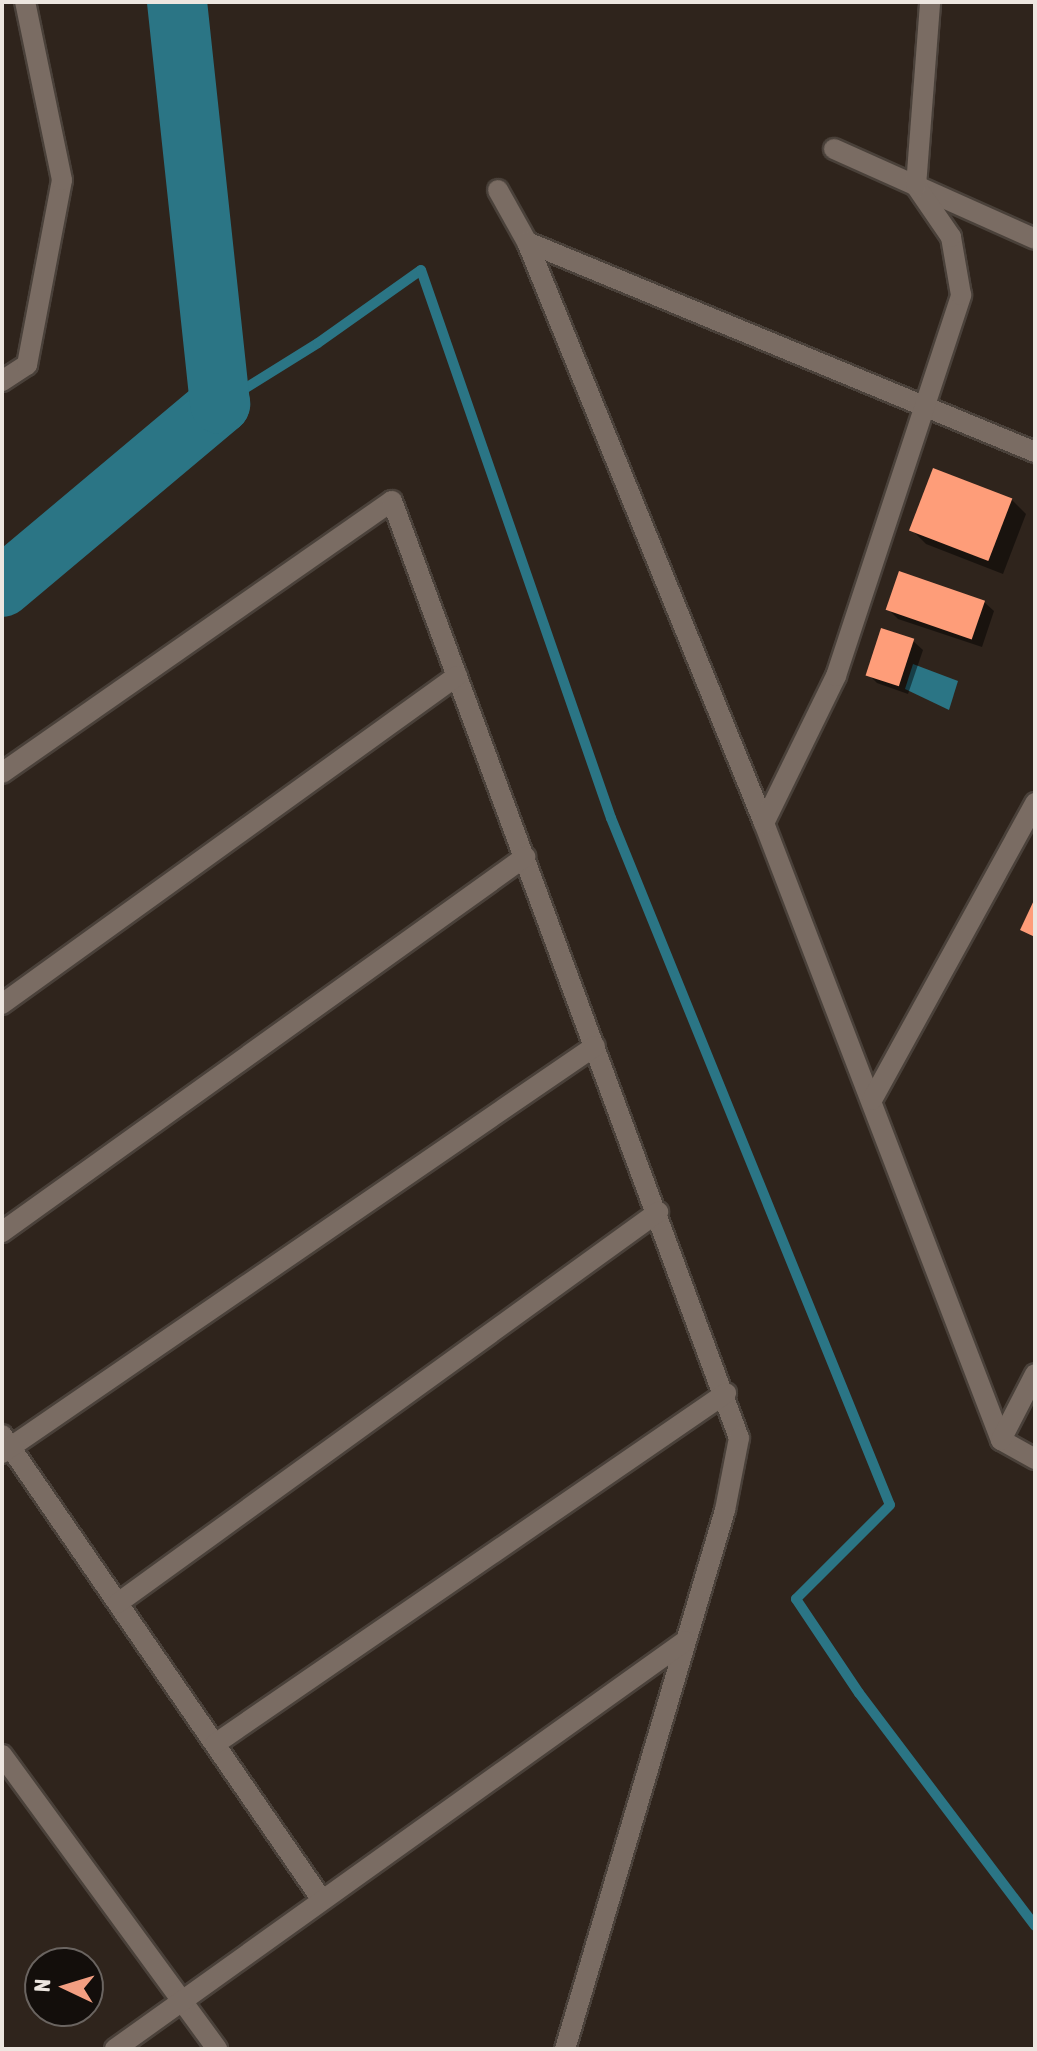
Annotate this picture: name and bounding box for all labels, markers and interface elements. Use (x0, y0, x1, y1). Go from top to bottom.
north arrow (24, 1947, 104, 2027)
text: N (29, 1978, 55, 1993)

